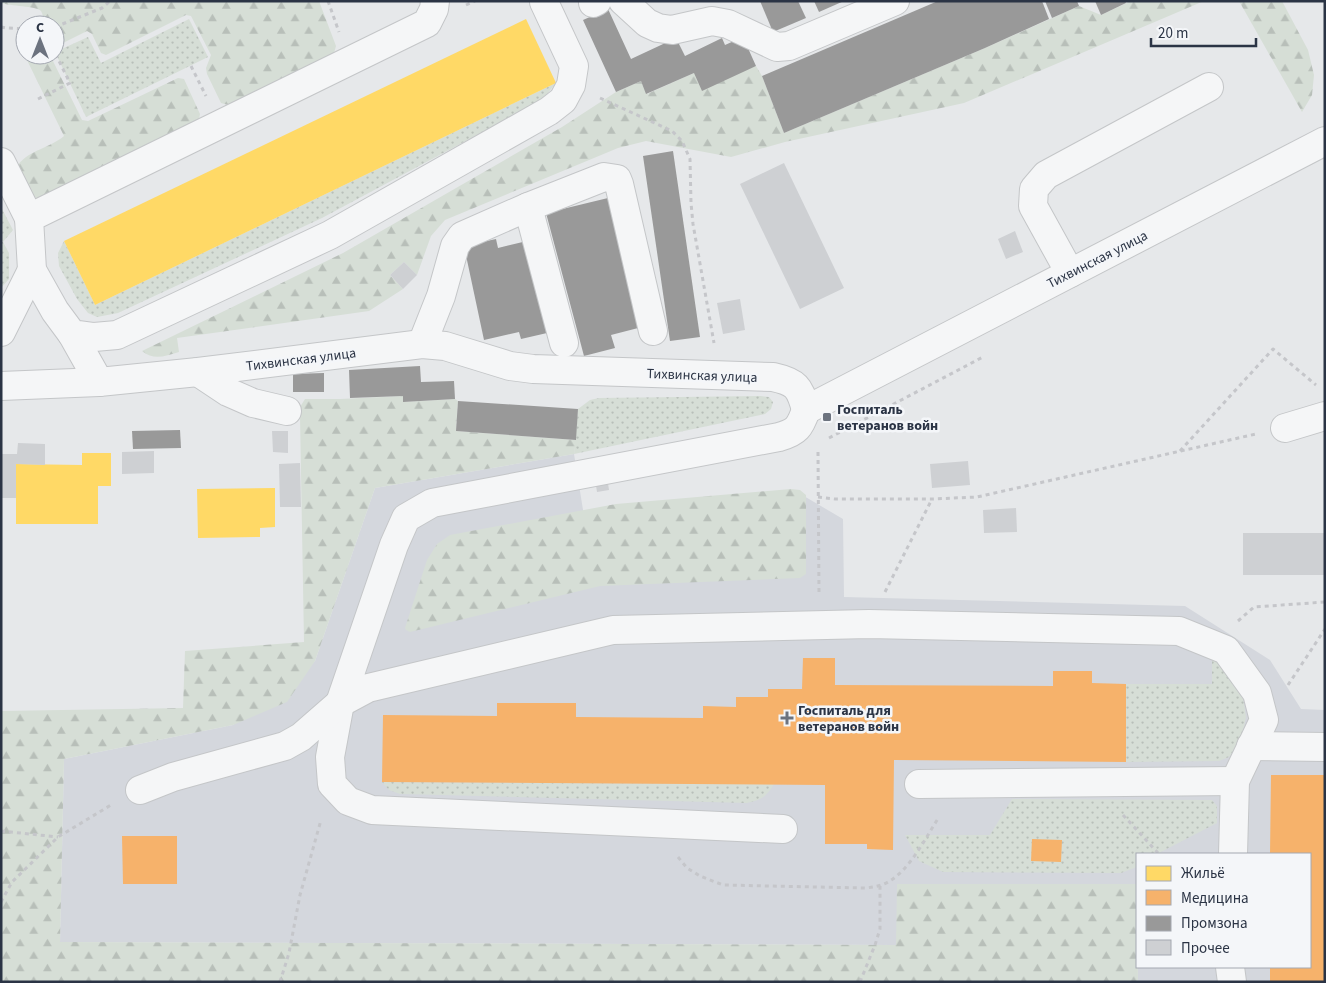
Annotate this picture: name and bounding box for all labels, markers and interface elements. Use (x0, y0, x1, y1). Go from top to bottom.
north arrow (15, 15, 65, 65)
scale bar (1151, 15, 1256, 47)
text: С (36, 18, 44, 38)
text: 20 m (1158, 23, 1188, 44)
street label: Тихвинская улица (1044, 226, 1151, 294)
street label: Тихвинская улица (245, 343, 357, 377)
street label: Тихвинская улица (646, 364, 758, 388)
place label: Госпиталь ветеранов войн (837, 400, 938, 436)
marker: Госпиталь ветеранов войн (821, 411, 833, 423)
place label: Госпиталь для ветеранов войн (798, 701, 899, 737)
marker: Госпиталь для ветеранов войн (780, 711, 794, 725)
legend (1136, 853, 1311, 968)
text: Жильё (1181, 863, 1225, 884)
text: Медицина (1181, 888, 1249, 909)
text: Промзона (1181, 913, 1248, 934)
text: Прочее (1181, 938, 1230, 959)

